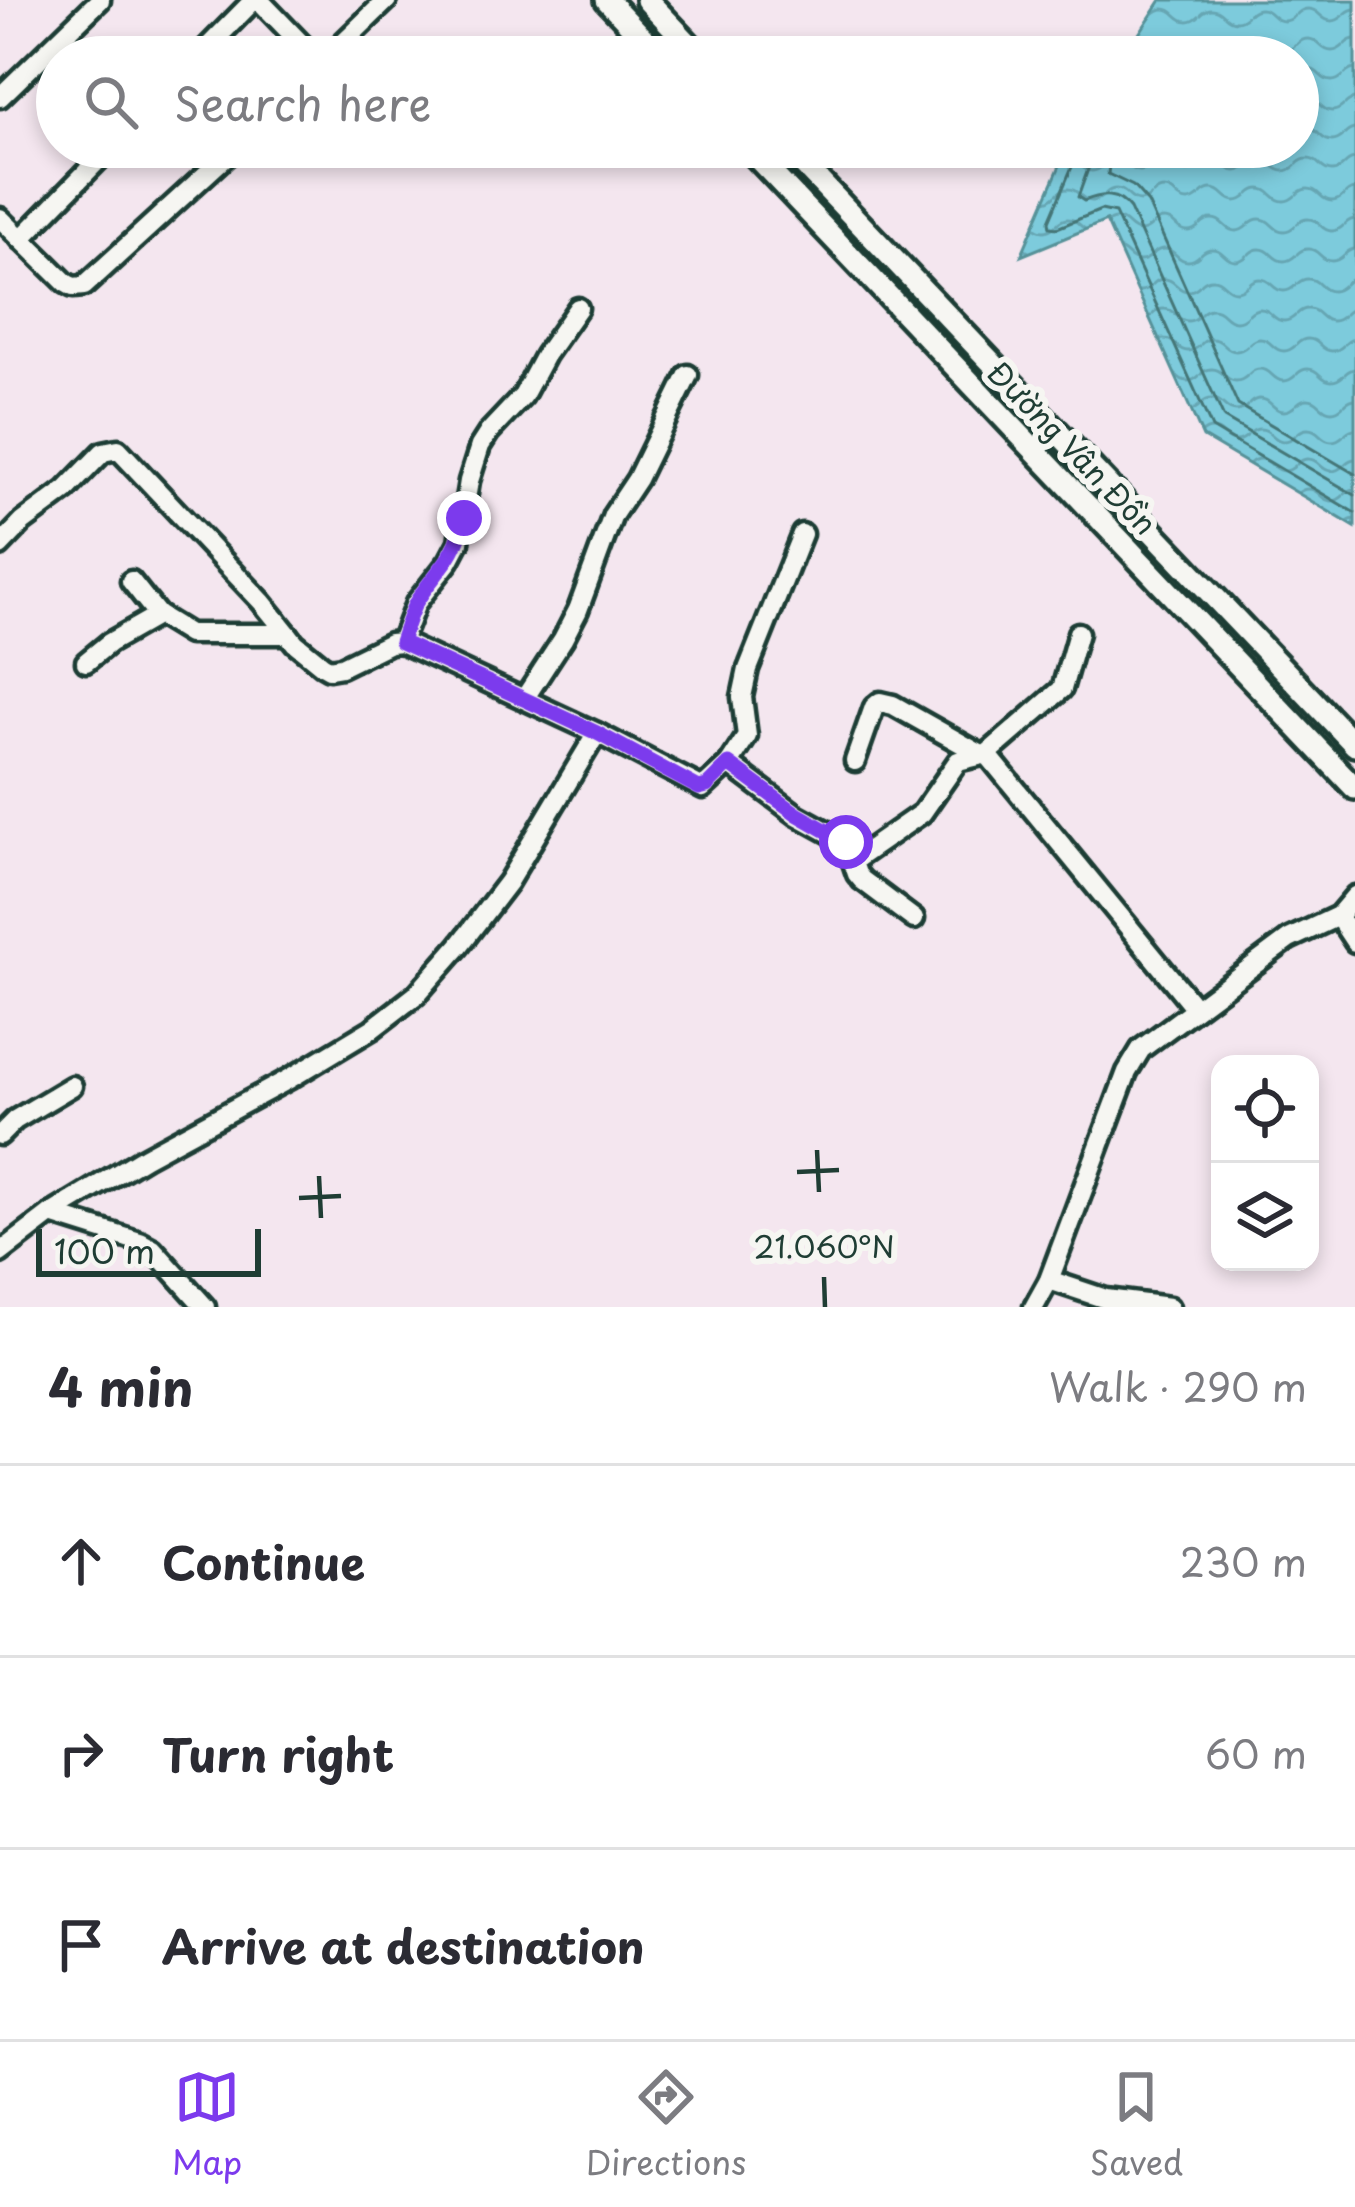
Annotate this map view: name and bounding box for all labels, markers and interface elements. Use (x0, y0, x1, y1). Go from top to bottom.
search box (36, 36, 1319, 168)
text: Search here (174, 68, 431, 136)
icon: search (78, 69, 144, 135)
street label: Đường Vân Đồn (978, 350, 1168, 544)
route end (437, 491, 491, 545)
route start (819, 815, 873, 869)
map controls (1211, 1055, 1319, 1271)
button: locate (1211, 1055, 1319, 1163)
button: layers (1211, 1163, 1319, 1271)
scale bar (36, 1223, 261, 1276)
text: 21.060°N (753, 1223, 895, 1268)
text: 100 m (54, 1225, 155, 1275)
text: 4 min (48, 1347, 193, 1424)
text: Walk · 290 m (1049, 1356, 1307, 1415)
text: Continue (162, 1527, 365, 1595)
icon: ahead (48, 1528, 114, 1594)
text: 230 m (1180, 1531, 1307, 1590)
text: Turn right (162, 1719, 394, 1787)
icon: right (48, 1720, 114, 1786)
text: 60 m (1205, 1723, 1307, 1782)
text: Arrive at destination (162, 1911, 645, 1979)
icon: arrive (48, 1912, 114, 1978)
tab: Map (172, 2064, 242, 2186)
tab: Directions (586, 2064, 746, 2186)
tab: Saved (1090, 2064, 1183, 2186)

